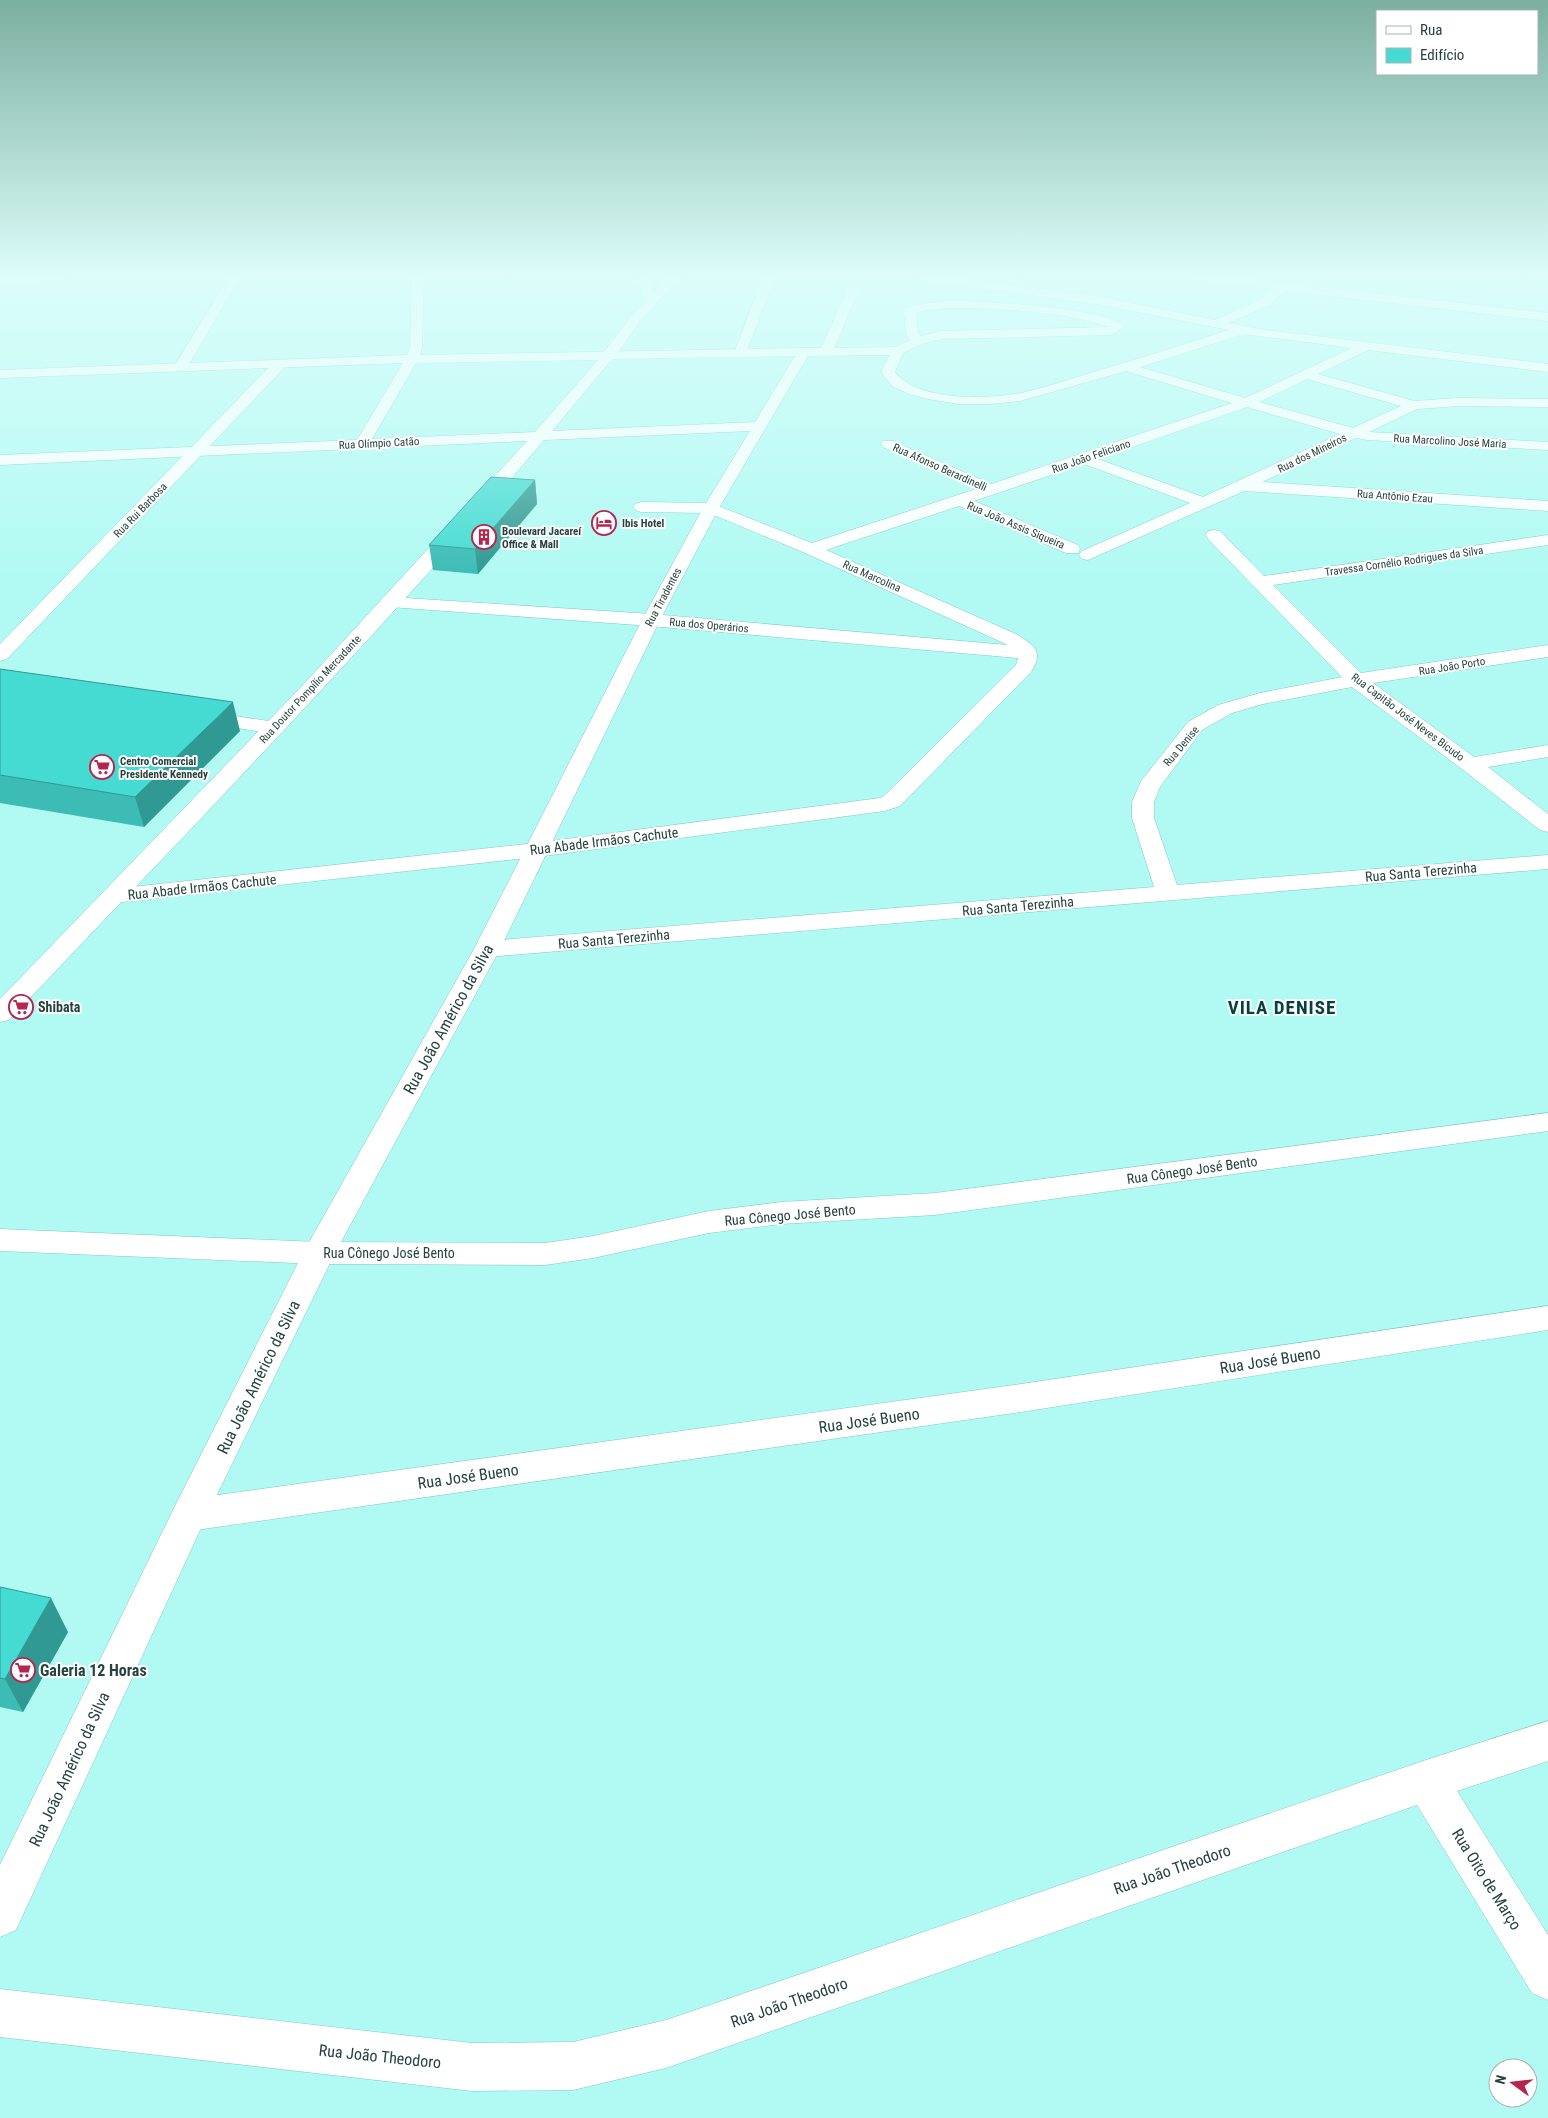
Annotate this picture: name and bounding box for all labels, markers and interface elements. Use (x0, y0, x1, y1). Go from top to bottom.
legend (1376, 10, 1538, 75)
text: Rua (1420, 21, 1442, 39)
text: Edifício (1420, 46, 1464, 64)
street label: Rua dos Mineiros (1276, 431, 1349, 476)
street label: Rua Marcolino José Maria (1393, 432, 1507, 451)
street label: Rua Olímpio Catão (338, 435, 420, 452)
street label: Rua João Feliciano (1050, 437, 1133, 476)
street label: Rua Afonso Berardinelli (891, 441, 989, 494)
street label: Rua Rui Barbosa (111, 480, 170, 540)
street label: Rua Antônio Ezau (1357, 487, 1433, 506)
street label: Rua João Assis Siqueira (965, 499, 1067, 552)
hotel icon: Ibis Hotel (591, 510, 617, 536)
place label: Ibis Hotel (622, 517, 665, 530)
building icon: Boulevard Jacareí Office & Mall (471, 524, 497, 550)
place label: Boulevard Jacareí Office & Mall (502, 525, 582, 551)
street label: Travessa Cornélio Rodrigues da Silva (1324, 544, 1484, 579)
street label: Rua Marcolina (841, 558, 903, 595)
street label: Rua Tiradentes (642, 566, 684, 629)
street label: Rua dos Operários (669, 616, 749, 635)
street label: Rua Doutor Pompílio Mercadante (257, 633, 364, 746)
street label: Rua João Porto (1418, 655, 1487, 678)
street label: Rua Capitão José Neves Bicudo (1349, 671, 1467, 764)
street label: Rua Denise (1161, 724, 1202, 769)
supermarket icon: Centro Comercial Presidente Kennedy (89, 754, 115, 780)
place label: Centro Comercial Presidente Kennedy (120, 755, 208, 781)
street label: Rua Abade Irmãos Cachute (529, 824, 680, 858)
street label: Rua Santa Terezinha (1364, 859, 1478, 885)
street label: Rua Abade Irmãos Cachute (127, 871, 278, 903)
street label: Rua Santa Terezinha (961, 893, 1075, 919)
street label: Rua Santa Terezinha (557, 926, 671, 952)
street label: Rua João Américo da Silva (399, 941, 498, 1098)
supermarket icon: Shibata (8, 994, 34, 1020)
district label: VILA DENISE (1228, 996, 1336, 1019)
place label: Shibata (38, 999, 81, 1015)
street label: Rua Cônego José Bento (1126, 1153, 1258, 1187)
street label: Rua Cônego José Bento (724, 1201, 856, 1229)
street label: Rua Cônego José Bento (323, 1245, 455, 1261)
street label: Rua João Américo da Silva (213, 1297, 304, 1457)
street label: Rua José Bueno (1218, 1343, 1322, 1378)
street label: Rua José Bueno (817, 1404, 921, 1437)
street label: Rua José Bueno (416, 1460, 520, 1493)
supermarket icon: Galeria 12 Horas (10, 1657, 36, 1683)
place label: Galeria 12 Horas (40, 1661, 147, 1680)
street label: Rua João Américo da Silva (25, 1689, 114, 1850)
street label: Rua Oito de Março (1448, 1825, 1525, 1934)
street label: Rua João Theodoro (1111, 1841, 1233, 1898)
street label: Rua João Theodoro (728, 1974, 850, 2031)
street label: Rua João Theodoro (318, 2041, 442, 2072)
north arrow (1488, 2058, 1538, 2108)
text: N (1492, 2073, 1509, 2086)

